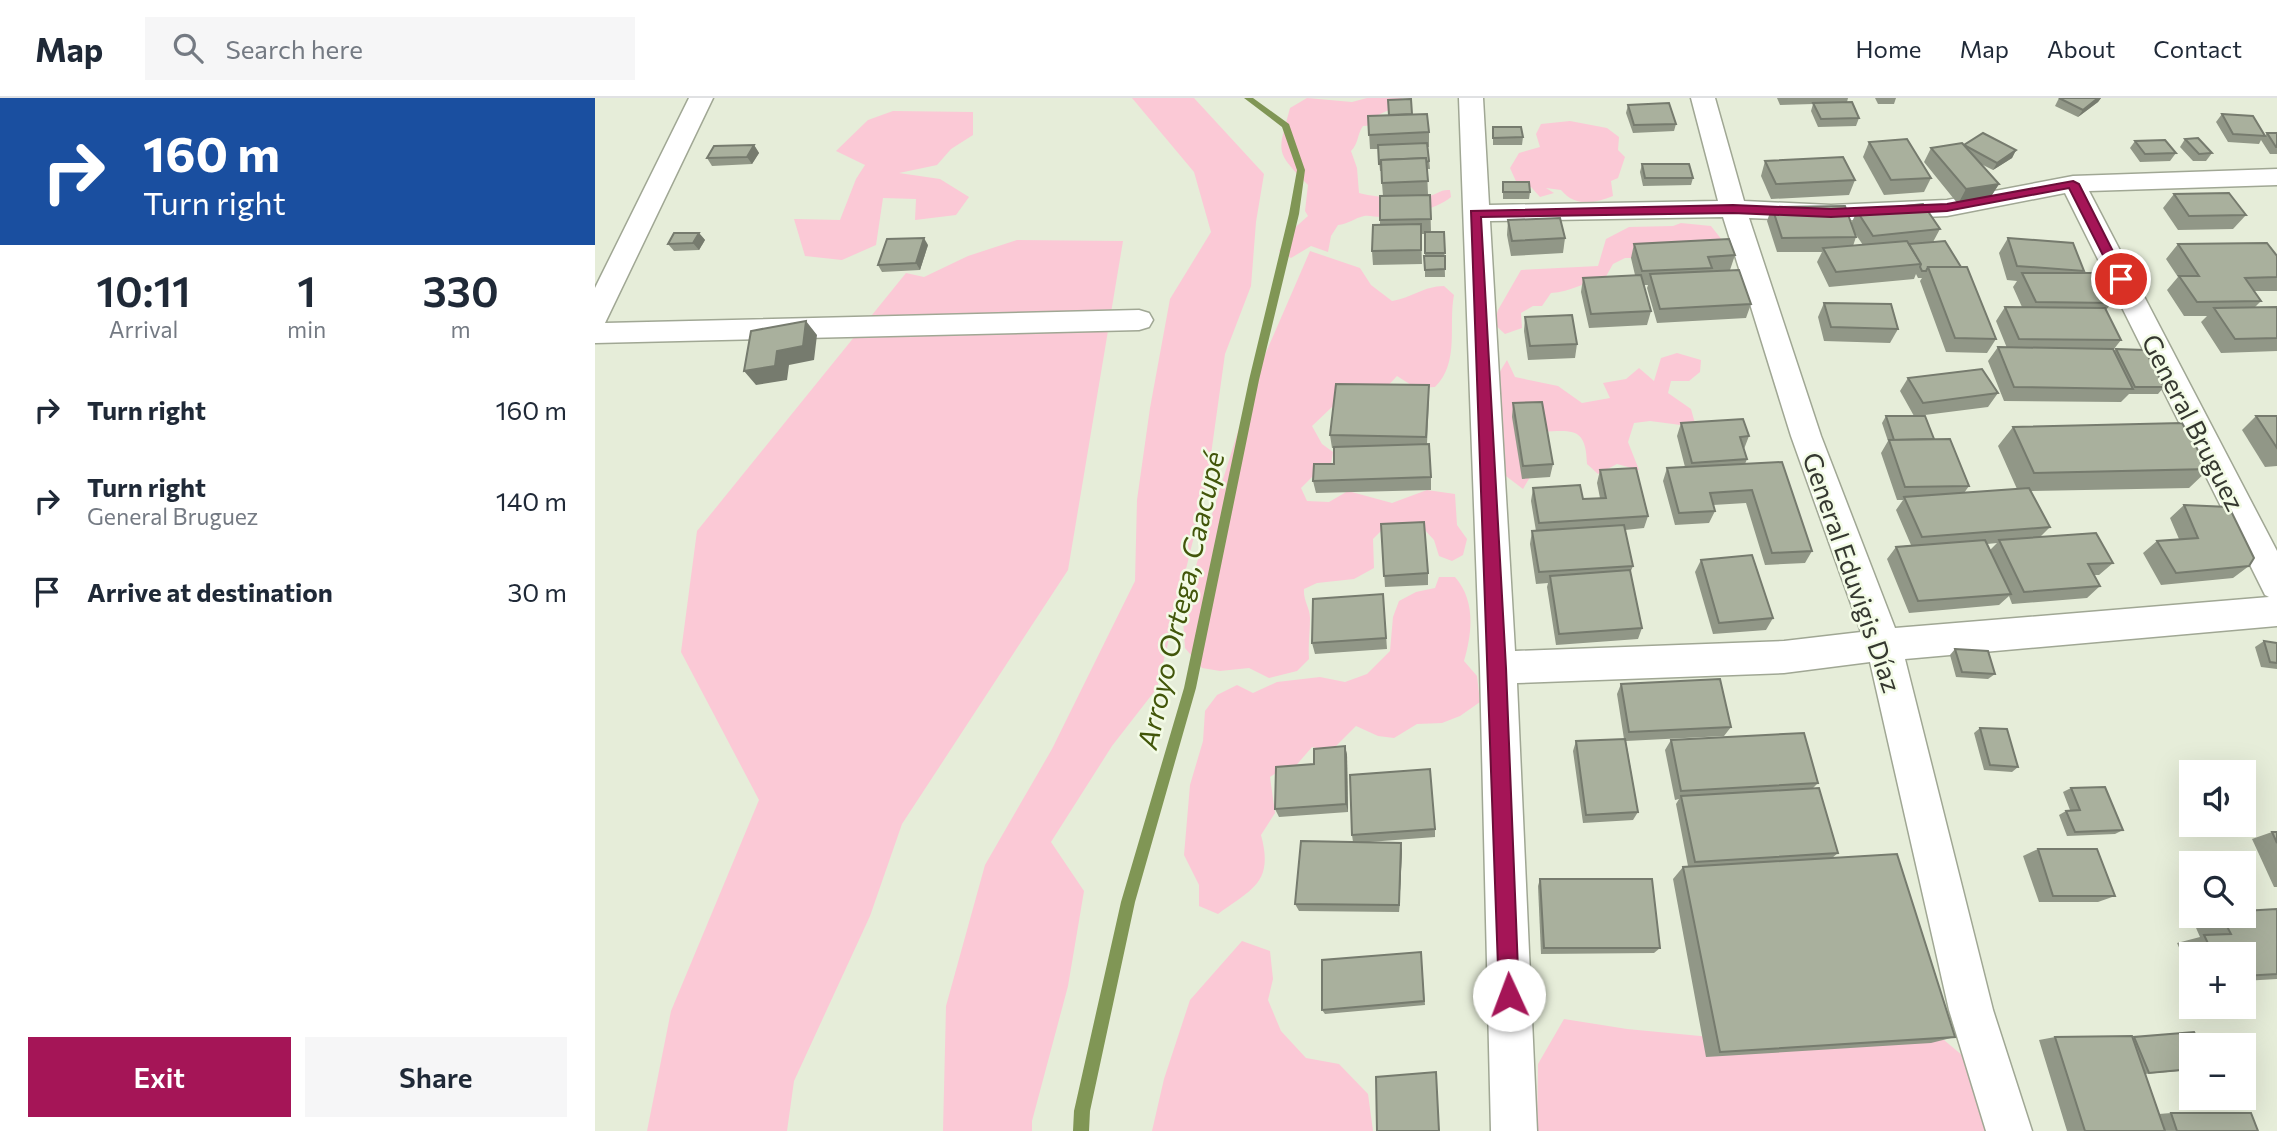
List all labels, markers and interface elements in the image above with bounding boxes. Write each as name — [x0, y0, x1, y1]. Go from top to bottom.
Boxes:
search box — [145, 17, 635, 80]
text: Map — [35, 28, 103, 69]
icon: search — [169, 29, 207, 67]
text: Search here — [225, 33, 363, 64]
text: Home — [1856, 34, 1922, 63]
text: Map — [1960, 34, 2009, 63]
text: About — [2047, 34, 2115, 63]
text: Contact — [2153, 34, 2242, 63]
text: 160 m — [143, 122, 280, 182]
icon: right — [28, 126, 119, 217]
text: Turn right — [143, 182, 286, 222]
pin — [2091, 249, 2151, 309]
icon: arrive — [2102, 260, 2140, 298]
text: 10:11 — [96, 264, 191, 316]
text: 1 — [297, 264, 316, 316]
text: 330 — [423, 264, 499, 316]
text: Arrival — [109, 315, 178, 343]
text: min — [287, 315, 326, 343]
text: m — [451, 315, 471, 343]
street label: General Bruguez — [2136, 329, 2252, 515]
icon: right — [28, 391, 66, 429]
text: Turn right — [87, 394, 206, 425]
text: 160 m — [495, 394, 567, 425]
water label: Arroyo Ortega, Caacupé — [1129, 447, 1231, 753]
street label: General Eduvigis Díaz — [1797, 448, 1909, 696]
text: Turn right — [87, 471, 206, 502]
icon: right — [28, 482, 66, 520]
text: 140 m — [496, 485, 567, 516]
text: General Bruguez — [87, 502, 258, 530]
icon: arrive — [28, 573, 66, 611]
text: Arrive at destination — [87, 576, 333, 607]
text: 30 m — [508, 576, 567, 607]
map controls — [2179, 760, 2256, 1110]
button: sound — [2179, 760, 2256, 837]
button: search — [2179, 851, 2256, 928]
button: + — [2179, 942, 2256, 1019]
position arrow — [1472, 958, 1546, 1032]
button: − — [2179, 1033, 2256, 1110]
button: Exit — [28, 1037, 291, 1117]
button: Share — [305, 1037, 567, 1117]

